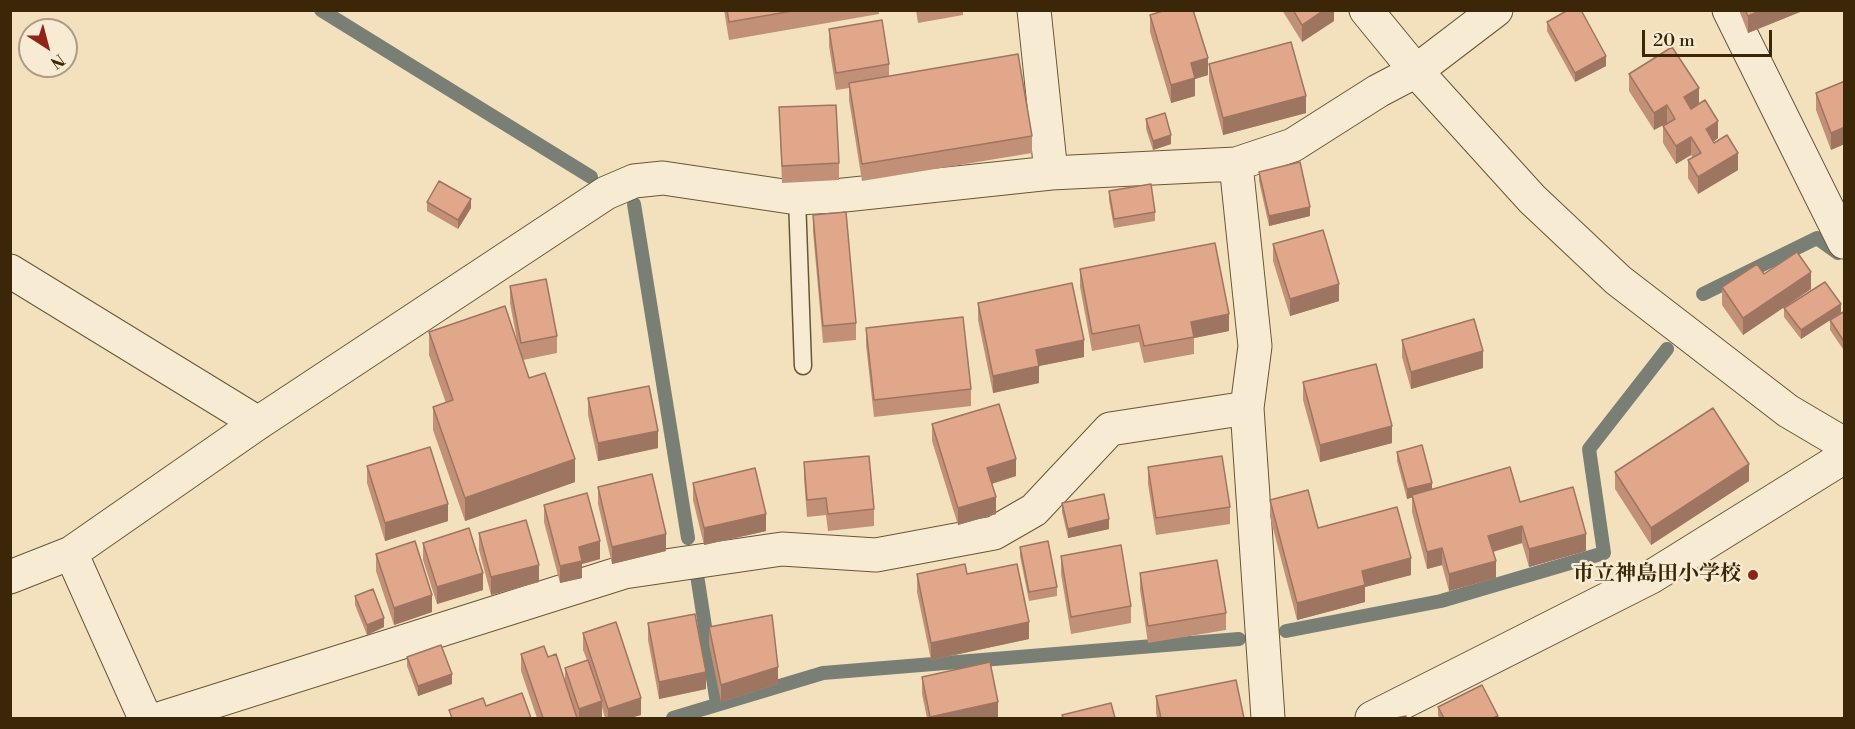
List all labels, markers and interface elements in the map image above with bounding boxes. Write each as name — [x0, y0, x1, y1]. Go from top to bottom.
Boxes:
north arrow — [18, 18, 78, 78]
scale bar — [1645, 18, 1776, 56]
text: 20 m — [1653, 29, 1695, 52]
text: N — [46, 49, 68, 73]
place label: 市立神島田小学校 — [1573, 562, 1741, 588]
marker: 市立神島田小学校 — [1746, 568, 1760, 582]

